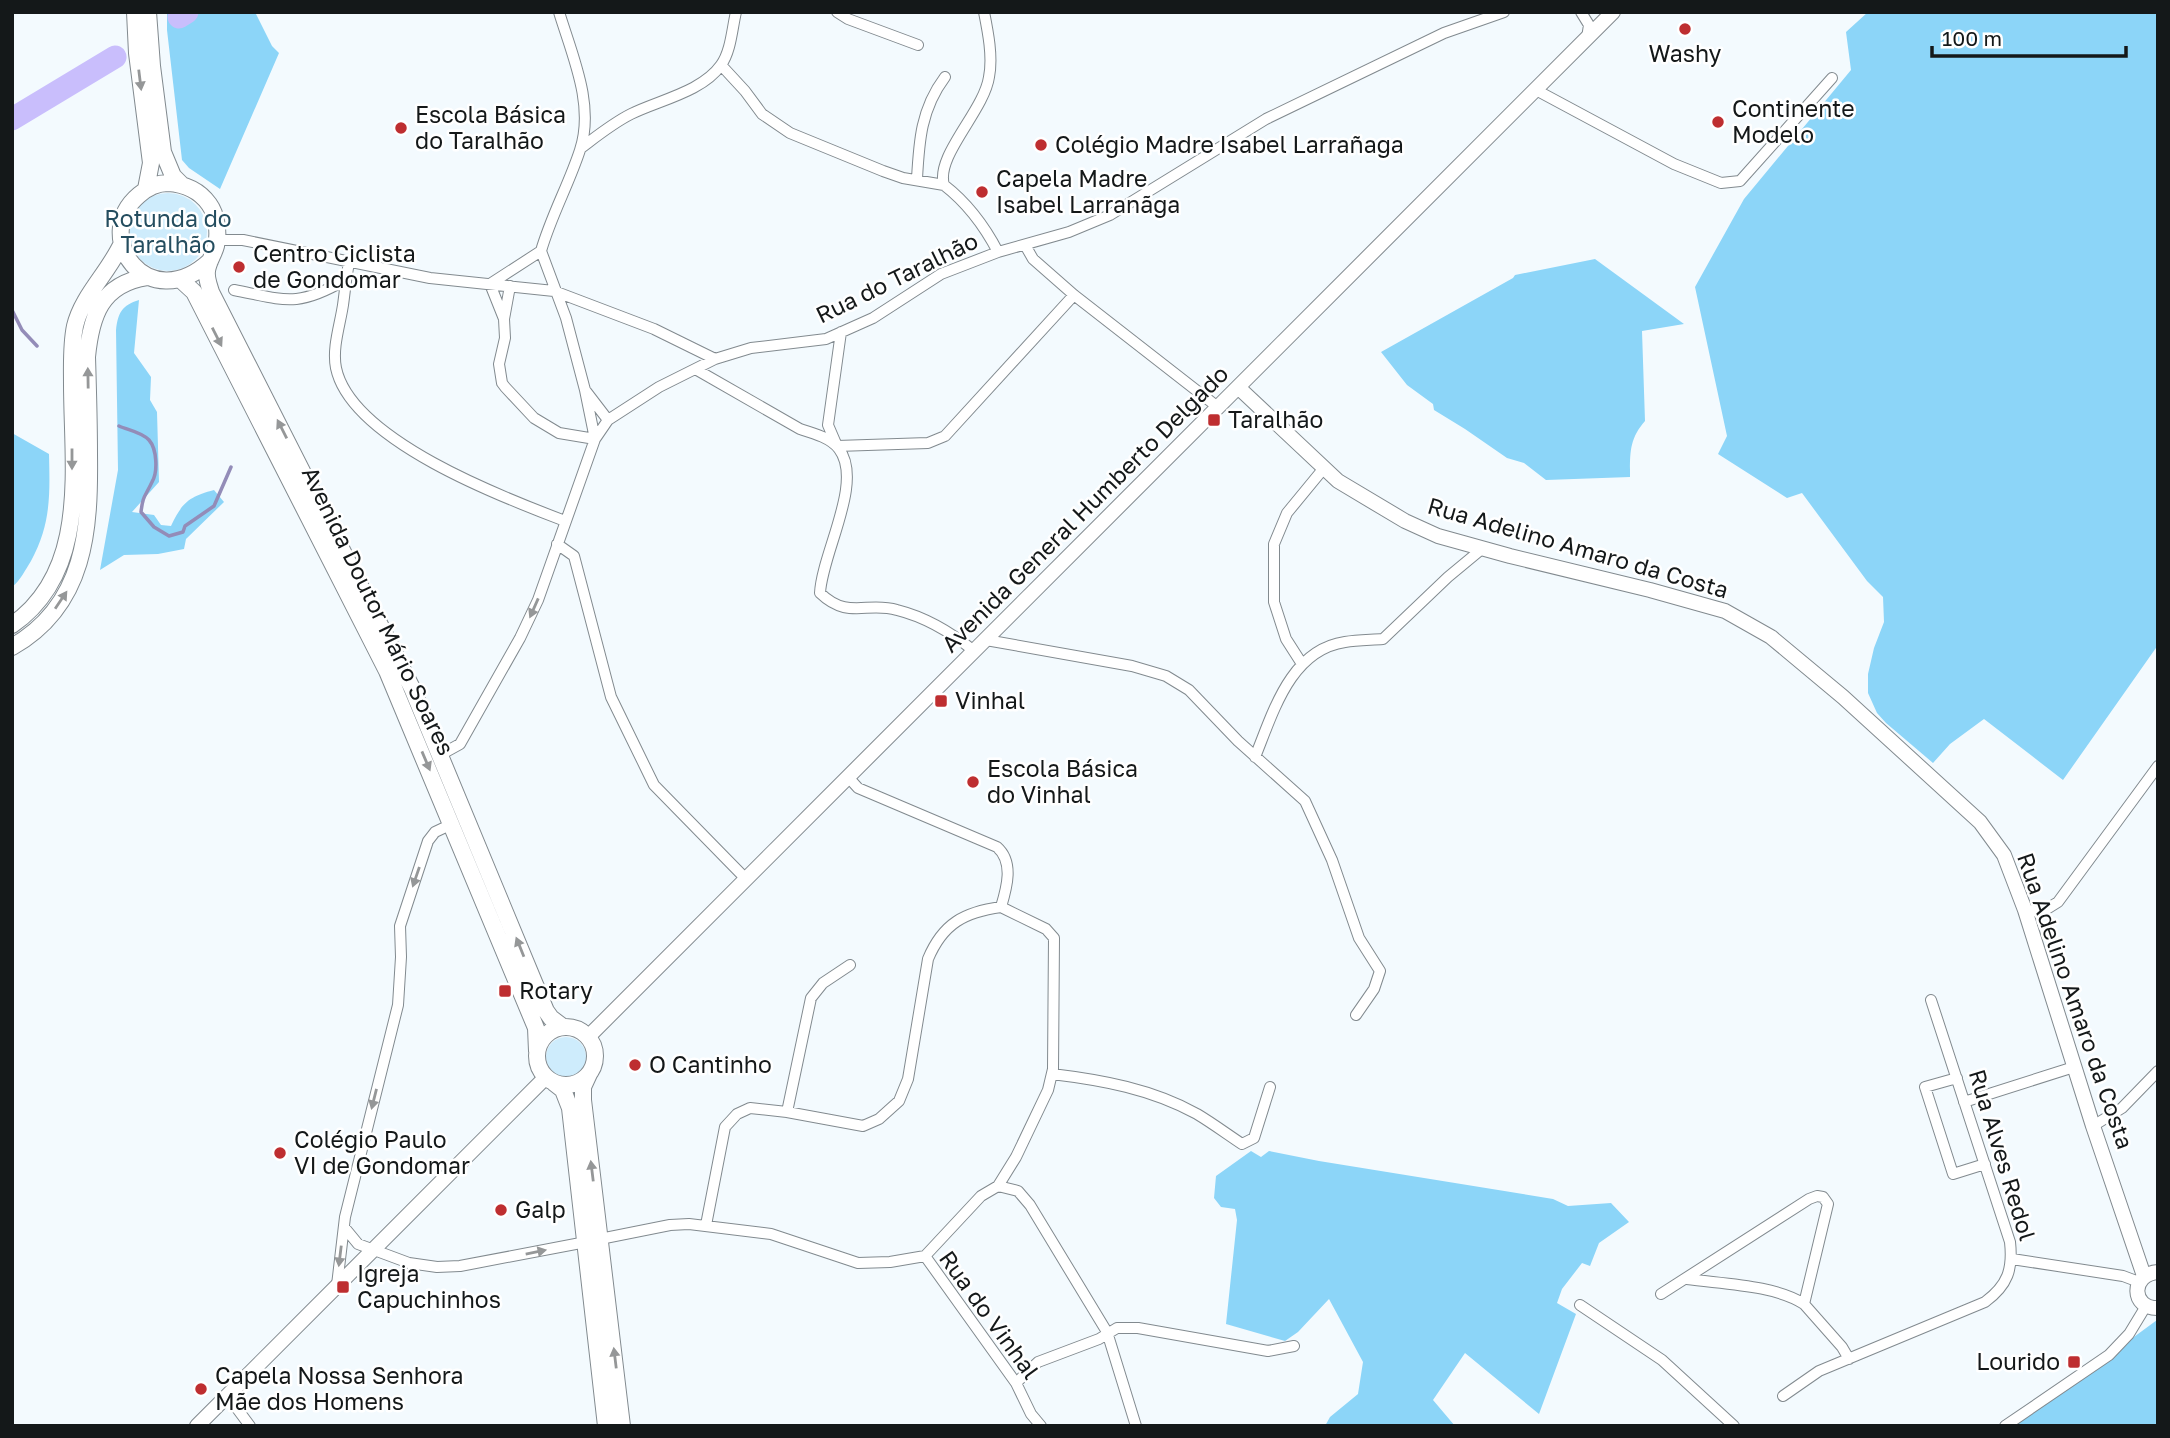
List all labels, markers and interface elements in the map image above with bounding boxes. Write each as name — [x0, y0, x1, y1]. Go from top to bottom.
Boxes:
scale bar — [1932, 14, 2126, 58]
marker: Washy — [1677, 21, 1693, 37]
text: 100 m — [1942, 25, 2002, 51]
place label: Washy — [1649, 39, 1722, 67]
one-way arrow — [135, 69, 146, 91]
place label: Continente Modelo — [1732, 94, 1855, 148]
place label: Escola Básica do Taralhão — [415, 100, 566, 154]
marker: Continente Modelo — [1710, 114, 1726, 130]
marker: Escola Básica do Taralhão — [393, 120, 409, 136]
place label: Colégio Madre Isabel Larrañaga — [1055, 130, 1404, 158]
marker: Colégio Madre Isabel Larrañaga — [1033, 137, 1049, 153]
place label: Capela Madre Isabel Larranãga — [996, 164, 1180, 218]
marker: Capela Madre Isabel Larranãga — [974, 184, 990, 200]
park label: Rotunda do Taralhão — [104, 204, 232, 258]
street label: Rua do Taralhão — [811, 226, 982, 328]
place label: Centro Ciclista de Gondomar — [253, 239, 416, 293]
marker: Centro Ciclista de Gondomar — [231, 259, 247, 275]
one-way arrow — [211, 327, 222, 347]
street label: Avenida General Humberto Delgado — [935, 359, 1233, 657]
one-way arrow — [82, 367, 94, 389]
place label: Taralhão — [1228, 405, 1323, 433]
marker: Taralhão — [1206, 412, 1222, 428]
one-way arrow — [276, 419, 287, 439]
one-way arrow — [66, 449, 78, 471]
street label: Avenida Doutor Mário Soares — [297, 462, 461, 760]
street label: Rua Adelino Amaro da Costa — [1425, 491, 1732, 603]
one-way arrow — [54, 591, 68, 609]
one-way arrow — [528, 598, 540, 618]
place label: Vinhal — [955, 686, 1025, 714]
marker: Vinhal — [933, 693, 949, 709]
one-way arrow — [421, 750, 432, 771]
place label: Escola Básica do Vinhal — [987, 754, 1138, 808]
marker: Escola Básica do Vinhal — [965, 774, 981, 790]
street label: Rua Adelino Amaro da Costa — [2012, 849, 2140, 1152]
one-way arrow — [410, 866, 421, 887]
one-way arrow — [514, 937, 526, 957]
place label: Rotary — [519, 976, 593, 1004]
marker: Rotary — [497, 983, 513, 999]
place label: O Cantinho — [649, 1050, 772, 1078]
marker: O Cantinho — [627, 1057, 643, 1073]
street label: Rua Alves Redol — [1964, 1066, 2042, 1244]
one-way arrow — [368, 1088, 379, 1110]
place label: Colégio Paulo VI de Gondomar — [294, 1125, 470, 1179]
marker: Colégio Paulo VI de Gondomar — [272, 1145, 288, 1161]
one-way arrow — [587, 1160, 598, 1182]
place label: Galp — [515, 1195, 566, 1223]
marker: Galp — [493, 1202, 509, 1218]
one-way arrow — [334, 1245, 345, 1267]
street label: Rua do Vinhal — [934, 1245, 1046, 1384]
one-way arrow — [525, 1246, 547, 1257]
place label: Igreja Capuchinhos — [357, 1259, 501, 1313]
marker: Igreja Capuchinhos — [335, 1279, 351, 1295]
one-way arrow — [610, 1347, 621, 1369]
place label: Lourido — [1976, 1347, 2060, 1375]
marker: Lourido — [2066, 1354, 2082, 1370]
place label: Capela Nossa Senhora Mãe dos Homens — [215, 1361, 464, 1415]
marker: Capela Nossa Senhora Mãe dos Homens — [193, 1381, 209, 1397]

